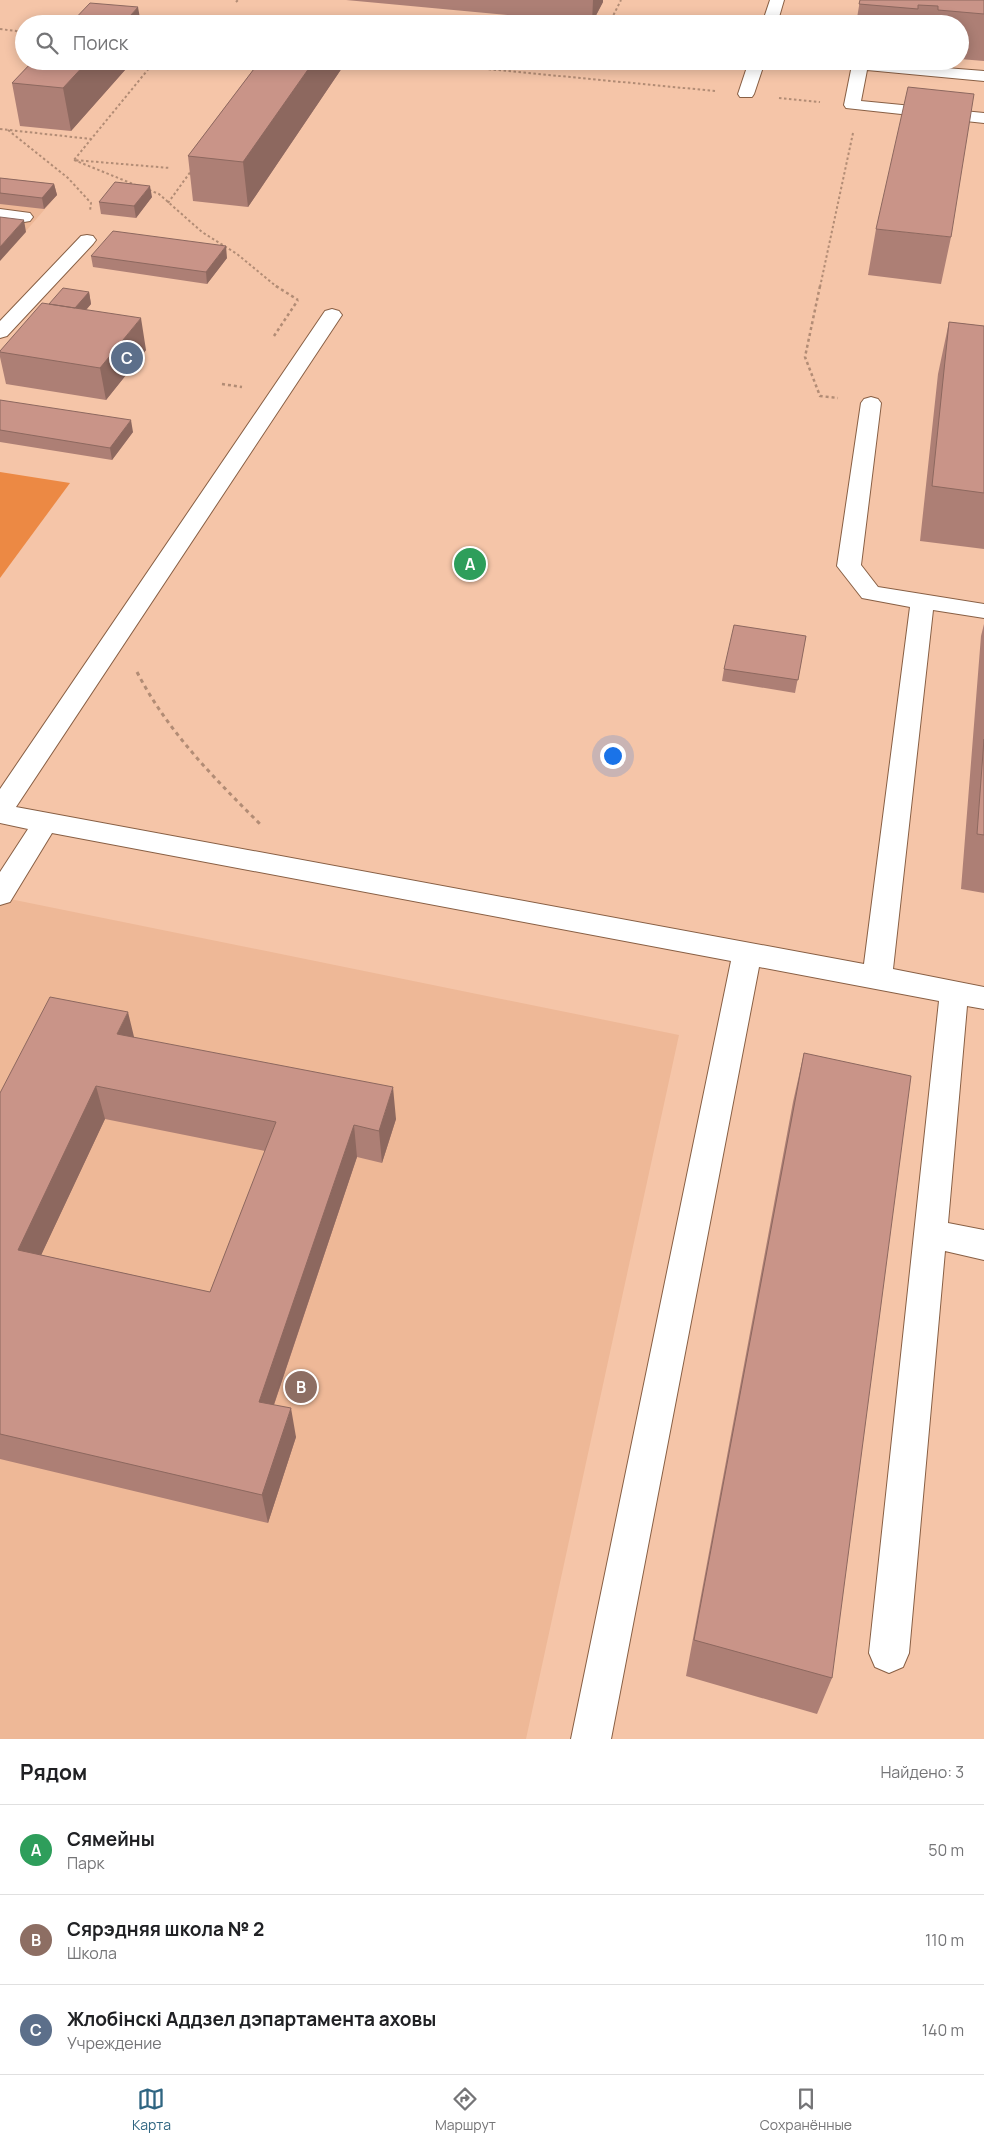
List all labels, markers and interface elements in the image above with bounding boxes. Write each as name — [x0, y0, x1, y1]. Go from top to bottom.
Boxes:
search box — [15, 15, 969, 70]
icon: search — [33, 29, 61, 57]
text: Поиск — [73, 30, 128, 56]
pin: C — [111, 339, 143, 377]
pin: A — [454, 545, 486, 583]
your location — [600, 743, 626, 769]
pin: B — [285, 1368, 317, 1406]
text: Рядом — [20, 1758, 87, 1786]
text: Найдено: 3 — [880, 1761, 964, 1783]
text: Сямейны — [67, 1826, 155, 1852]
text: A — [31, 1839, 41, 1861]
text: 50 m — [928, 1839, 964, 1861]
text: Парк — [67, 1852, 104, 1874]
text: Сярэдняя школа № 2 — [67, 1916, 264, 1942]
text: B — [31, 1929, 41, 1951]
text: 110 m — [925, 1929, 964, 1951]
text: Школа — [67, 1942, 117, 1964]
text: Жлобінскі Аддзел дэпартамента аховы — [67, 2006, 436, 2032]
text: C — [30, 2019, 42, 2041]
text: 140 m — [922, 2019, 964, 2041]
text: Учреждение — [67, 2032, 162, 2054]
tab: Карта — [132, 2085, 171, 2134]
tab: Маршрут — [435, 2085, 496, 2134]
tab: Сохранённые — [760, 2085, 852, 2134]

